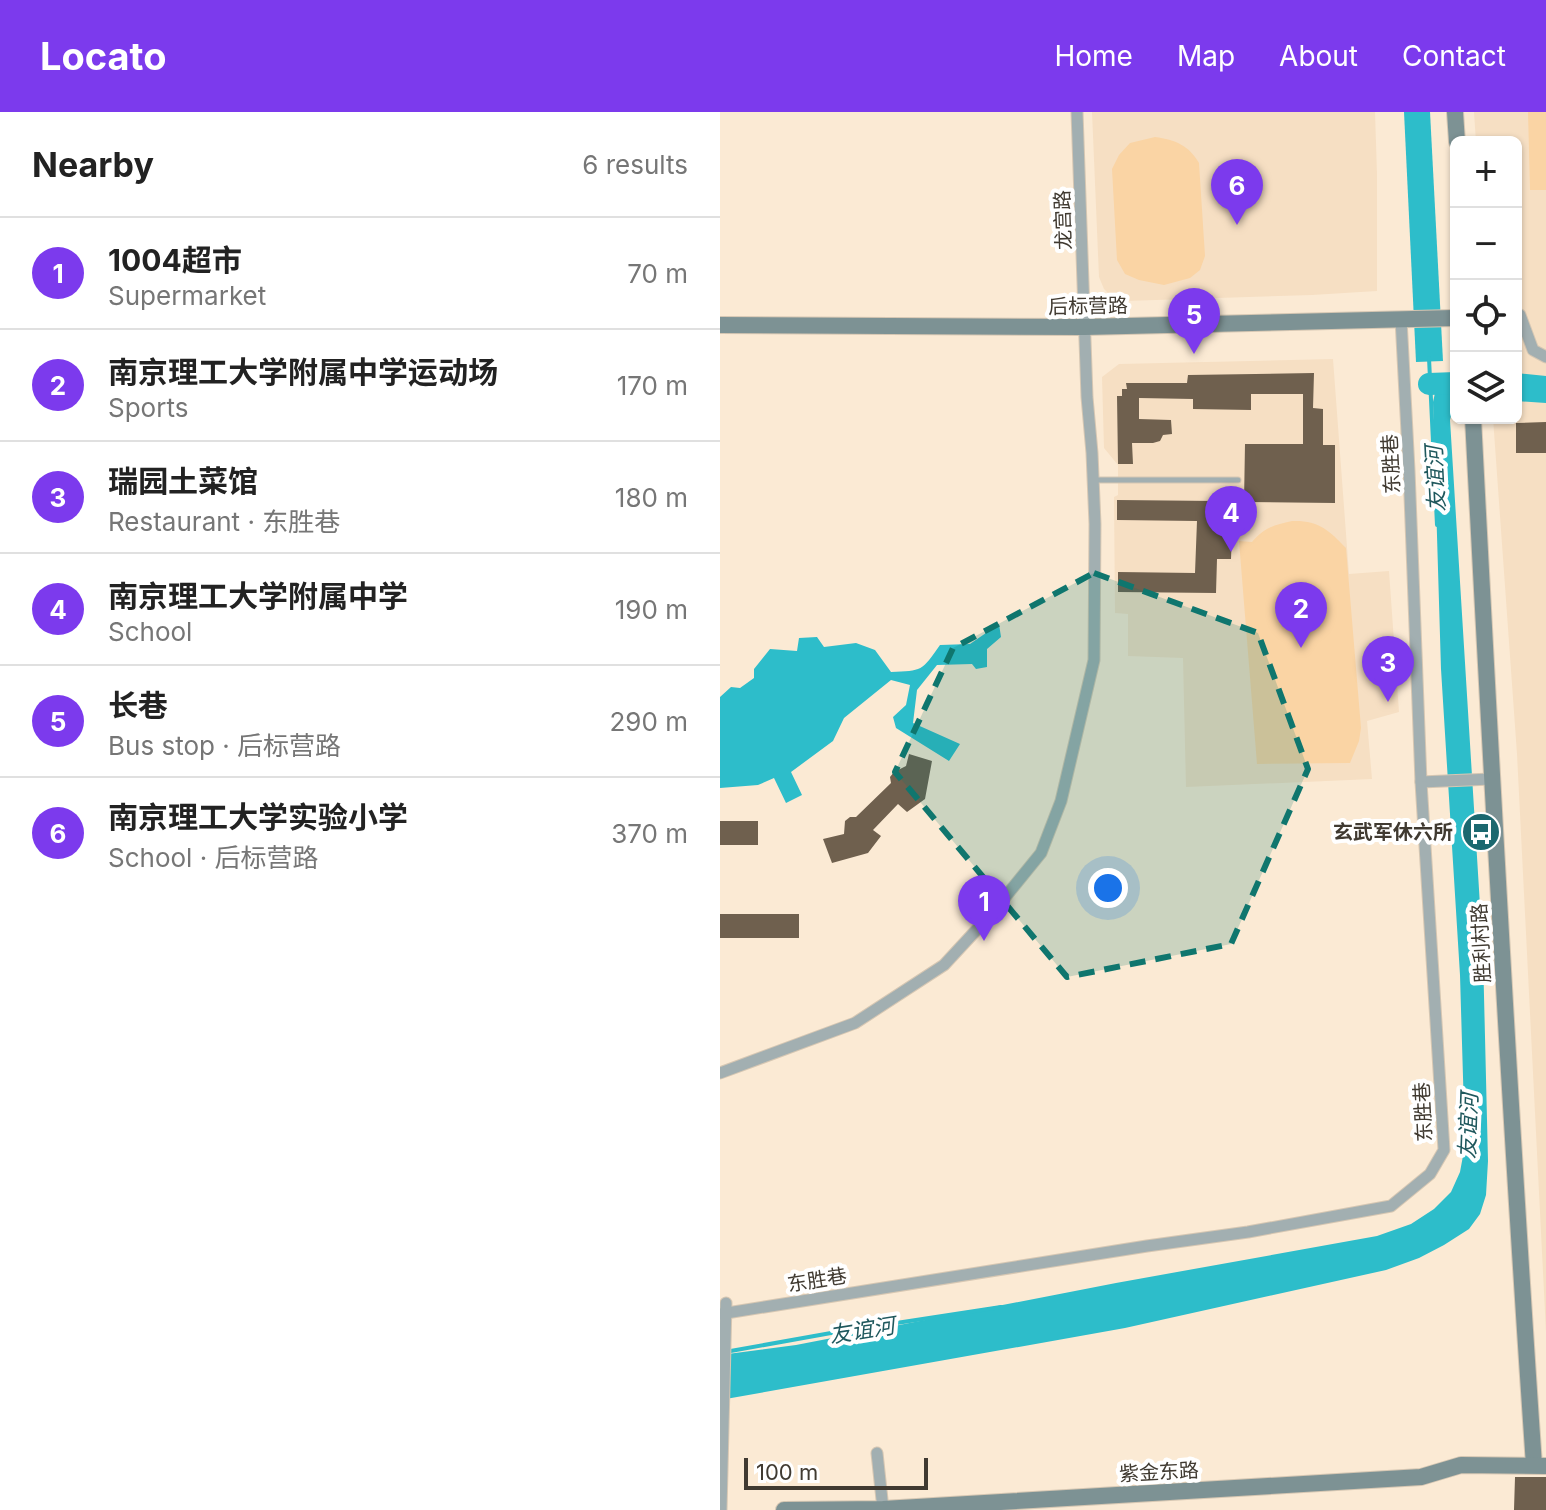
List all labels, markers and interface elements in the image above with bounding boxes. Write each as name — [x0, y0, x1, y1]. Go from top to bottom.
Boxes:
text: Locato — [40, 33, 166, 79]
text: Home — [1054, 39, 1133, 73]
text: Map — [1177, 39, 1235, 73]
text: About — [1279, 39, 1358, 73]
text: Contact — [1402, 39, 1506, 73]
map controls — [1450, 136, 1522, 424]
button: + — [1450, 136, 1522, 208]
text: Nearby — [32, 144, 154, 185]
text: 6 results — [582, 149, 688, 180]
pin: 6 — [1211, 159, 1263, 225]
street label: 龙宫路 — [1050, 190, 1076, 250]
button: − — [1450, 208, 1522, 280]
text: 1004超市 — [108, 242, 242, 278]
text: 1 — [52, 258, 64, 289]
text: 70 m — [627, 258, 688, 289]
text: Supermarket — [108, 280, 266, 311]
button: locate — [1450, 280, 1522, 352]
pin: 5 — [1168, 288, 1220, 354]
street label: 后标营路 — [1048, 293, 1128, 319]
button: layers — [1450, 352, 1522, 424]
text: 南京理工大学附属中学运动场 — [108, 354, 498, 390]
text: 2 — [50, 370, 66, 401]
text: 170 m — [617, 370, 688, 401]
text: Sports — [108, 392, 188, 423]
street label: 东胜巷 — [1377, 433, 1405, 495]
water label: 友谊河 — [1420, 441, 1450, 513]
text: 瑞园土菜馆 — [108, 463, 258, 499]
text: 3 — [50, 482, 66, 513]
text: 180 m — [615, 482, 688, 513]
pin: 4 — [1205, 486, 1257, 552]
text: Restaurant · 东胜巷 — [108, 506, 340, 537]
text: 南京理工大学附属中学 — [108, 578, 408, 614]
pin: 2 — [1275, 582, 1327, 648]
text: 4 — [49, 594, 67, 625]
text: 190 m — [615, 594, 688, 625]
text: School — [108, 616, 192, 647]
pin: 3 — [1362, 636, 1414, 702]
text: 长巷 — [108, 687, 168, 723]
text: 5 — [50, 706, 66, 737]
text: 290 m — [610, 706, 688, 737]
text: Bus stop · 后标营路 — [108, 730, 341, 761]
text: 南京理工大学实验小学 — [108, 799, 408, 835]
bus stop icon: 玄武军休六所 — [1460, 811, 1502, 853]
text: 6 — [50, 818, 66, 849]
text: 370 m — [611, 818, 688, 849]
place label: 玄武军休六所 — [1333, 820, 1453, 844]
text: School · 后标营路 — [108, 842, 319, 873]
your location — [1088, 868, 1128, 908]
pin: 1 — [958, 875, 1010, 941]
street label: 胜利村路 — [1467, 902, 1495, 984]
street label: 东胜巷 — [1409, 1081, 1437, 1143]
water label: 友谊河 — [1454, 1089, 1482, 1159]
street label: 东胜巷 — [785, 1263, 849, 1297]
water label: 友谊河 — [827, 1311, 901, 1348]
scale bar — [744, 1454, 928, 1490]
street label: 紫金东路 — [1118, 1458, 1200, 1486]
text: 100 m — [756, 1459, 818, 1485]

